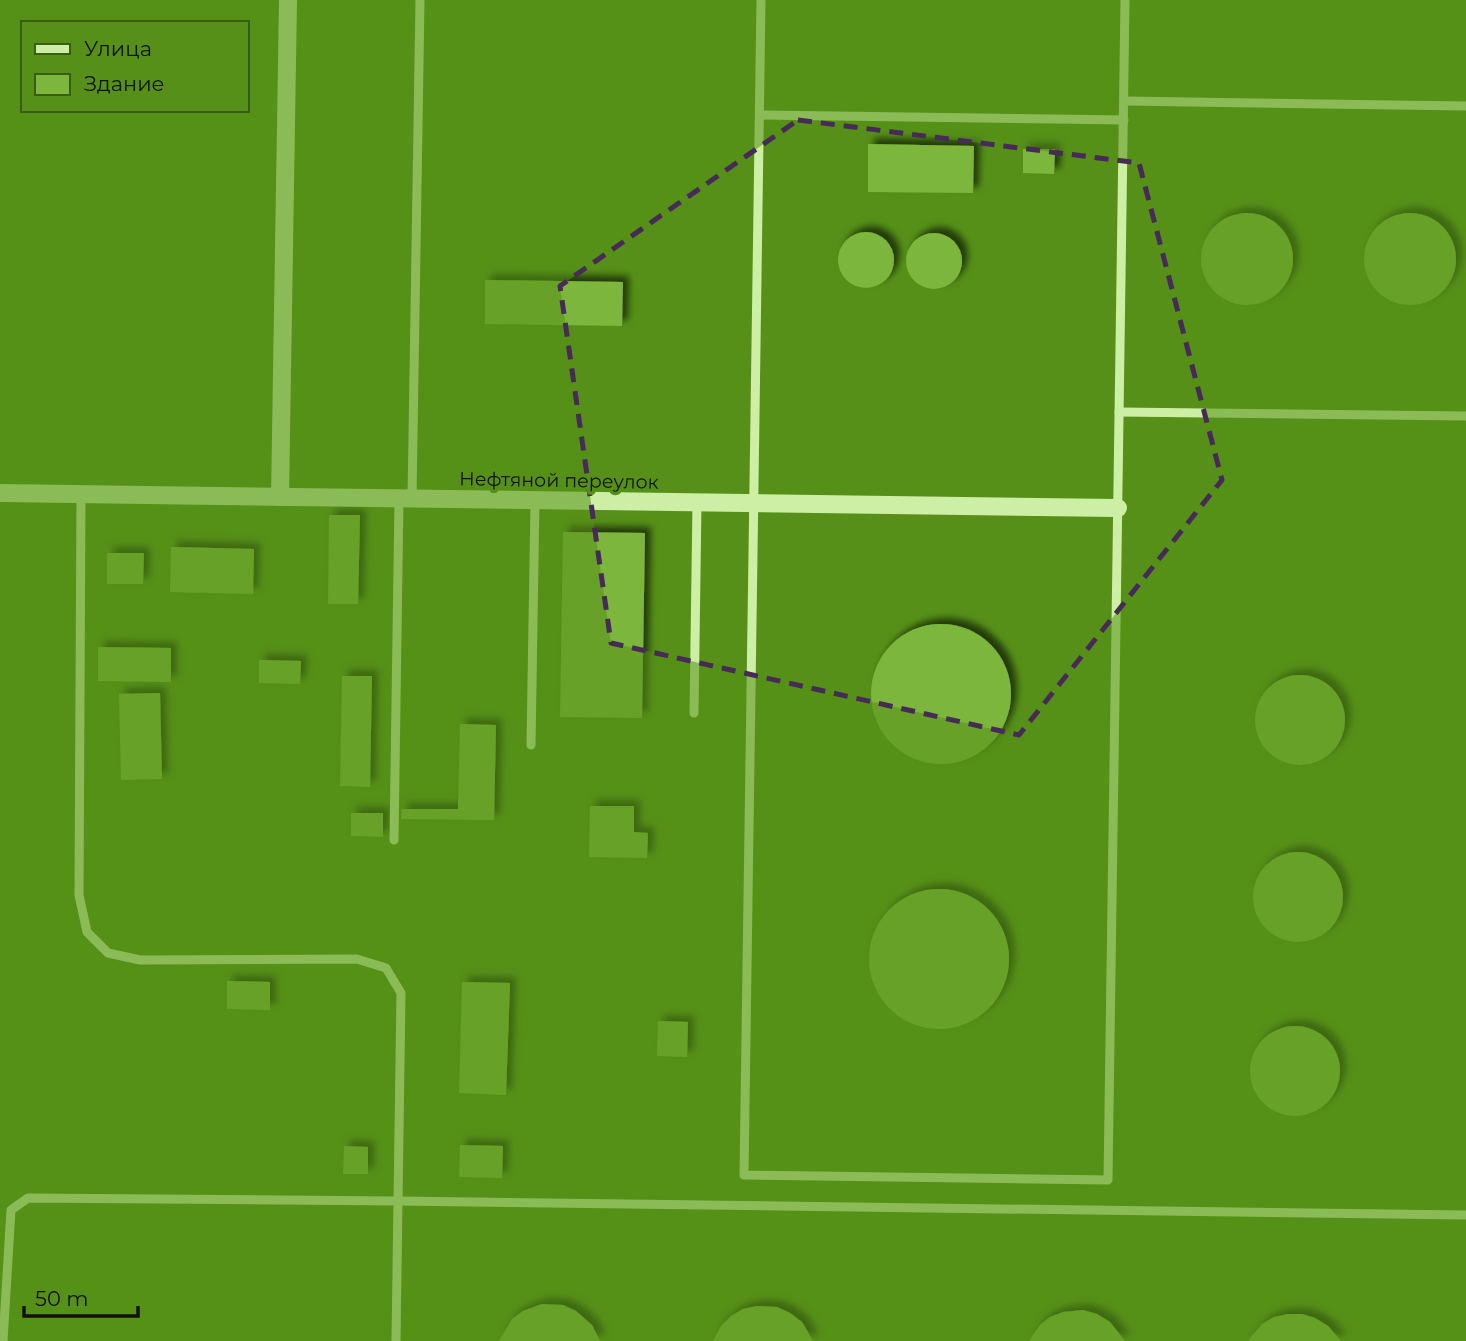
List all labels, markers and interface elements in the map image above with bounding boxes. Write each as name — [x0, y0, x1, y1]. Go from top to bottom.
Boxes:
legend — [21, 21, 248, 112]
text: Улица — [84, 36, 152, 61]
text: Здание — [84, 71, 165, 96]
street label: Нефтяной переулок — [459, 467, 659, 494]
scale bar — [24, 1274, 138, 1318]
text: 50 m — [35, 1286, 89, 1311]

